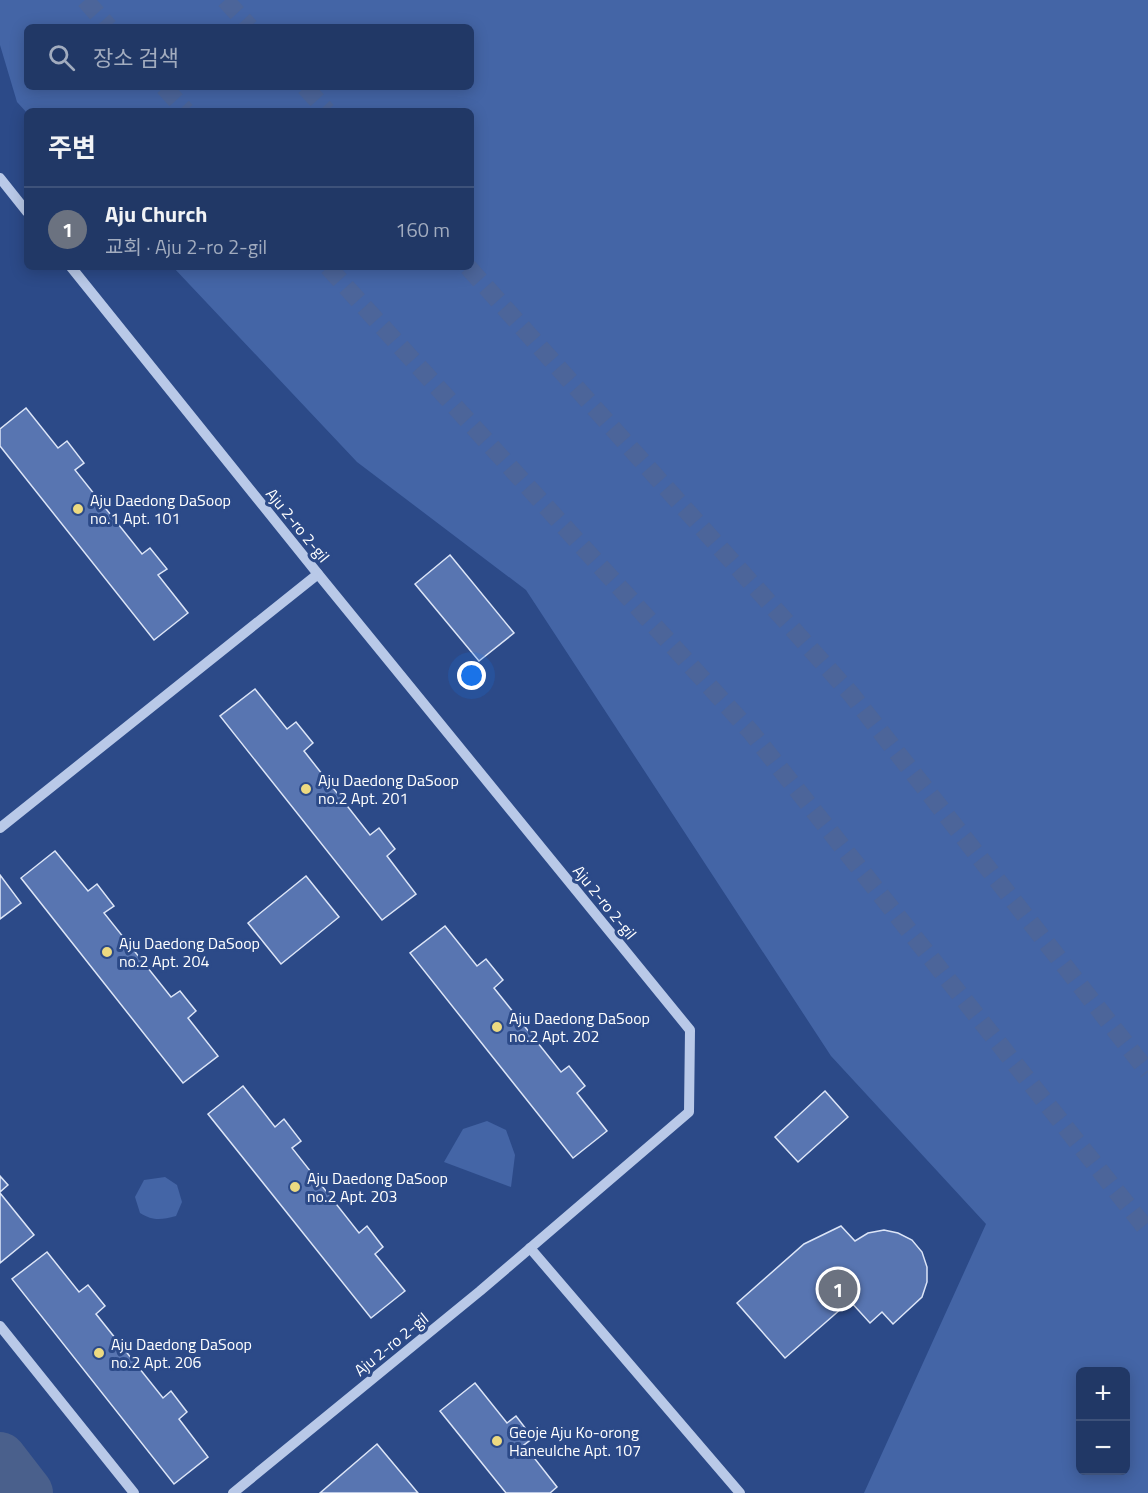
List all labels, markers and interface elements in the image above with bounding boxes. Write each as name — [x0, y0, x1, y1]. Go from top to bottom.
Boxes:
search box — [24, 24, 474, 90]
icon: search — [45, 41, 78, 74]
text: 장소 검색 — [93, 41, 179, 75]
text: 주변 — [48, 128, 96, 167]
text: Aju Church — [105, 197, 207, 231]
text: 1 — [62, 214, 73, 245]
text: 160 m — [395, 214, 450, 245]
text: 교회 · Aju 2-ro 2-gil — [105, 231, 267, 262]
street label: Aju 2-ro 2-gil — [260, 483, 336, 567]
place label: Aju Daedong DaSoop no.1 Apt. 101 — [90, 488, 231, 530]
marker: Aju Daedong DaSoop no.1 Apt. 101 — [71, 502, 85, 516]
your location — [457, 661, 486, 690]
place label: Aju Daedong DaSoop no.2 Apt. 201 — [318, 768, 459, 810]
marker: Aju Daedong DaSoop no.2 Apt. 201 — [299, 782, 313, 796]
street label: Aju 2-ro 2-gil — [567, 860, 643, 944]
place label: Aju Daedong DaSoop no.2 Apt. 204 — [119, 931, 260, 973]
marker: Aju Daedong DaSoop no.2 Apt. 204 — [100, 945, 114, 959]
place label: Aju Daedong DaSoop no.2 Apt. 202 — [509, 1006, 650, 1048]
marker: Aju Daedong DaSoop no.2 Apt. 202 — [490, 1020, 504, 1034]
place label: Aju Daedong DaSoop no.2 Apt. 203 — [307, 1166, 448, 1208]
marker: Aju Daedong DaSoop no.2 Apt. 203 — [288, 1180, 302, 1194]
pin: 1 — [818, 1266, 858, 1312]
street label: Aju 2-ro 2-gil — [349, 1306, 433, 1382]
place label: Aju Daedong DaSoop no.2 Apt. 206 — [111, 1332, 252, 1374]
marker: Aju Daedong DaSoop no.2 Apt. 206 — [92, 1346, 106, 1360]
map controls — [1076, 1367, 1130, 1475]
button: + — [1076, 1367, 1130, 1421]
place label: Geoje Aju Ko-orong Haneulche Apt. 107 — [509, 1420, 641, 1462]
button: − — [1076, 1421, 1130, 1475]
marker: Geoje Aju Ko-orong Haneulche Apt. 107 — [490, 1434, 504, 1448]

